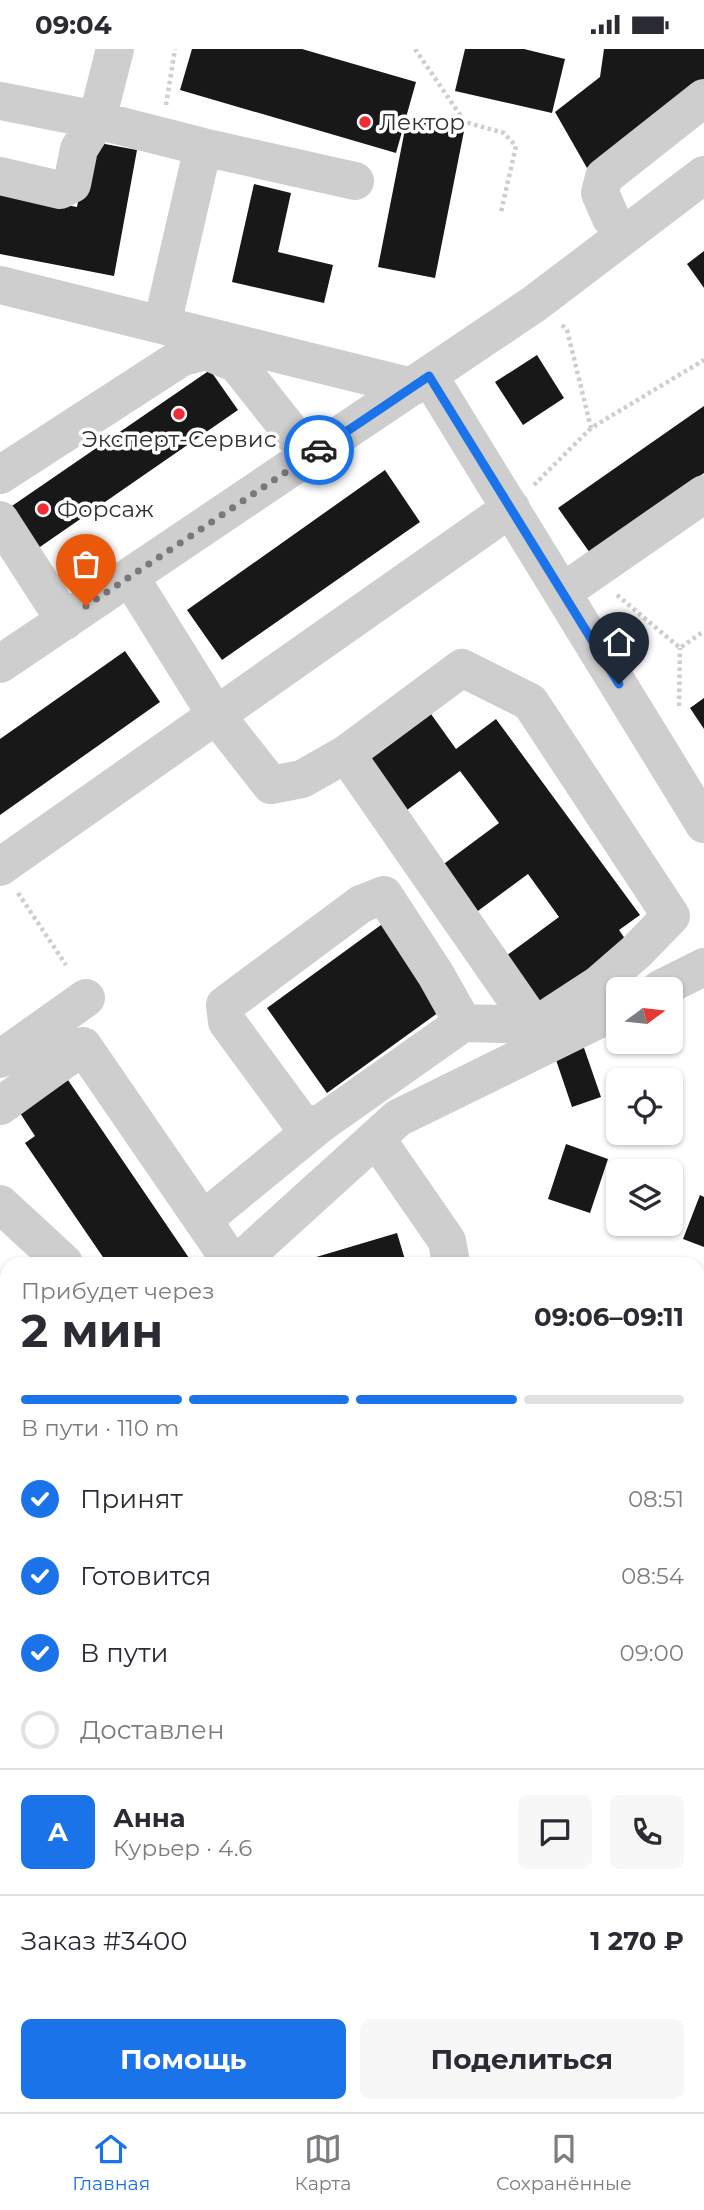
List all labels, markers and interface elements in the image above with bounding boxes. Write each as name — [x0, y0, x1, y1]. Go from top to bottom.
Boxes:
text: 09:04 — [35, 9, 112, 41]
place label: Лектор — [379, 108, 465, 136]
marker: Лектор — [357, 114, 373, 130]
marker: Эксперт-Сервис — [171, 406, 187, 422]
courier — [284, 415, 354, 485]
place label: Эксперт-Сервис — [81, 425, 277, 453]
icon: car — [300, 431, 338, 469]
place label: Форсаж — [57, 495, 154, 523]
marker: Форсаж — [35, 501, 51, 517]
pin — [56, 534, 116, 606]
icon: bag — [67, 545, 105, 583]
pin — [589, 612, 649, 684]
icon: home — [600, 623, 638, 661]
north arrow — [606, 977, 682, 1053]
map controls — [606, 977, 683, 1236]
button: locate — [606, 1068, 683, 1145]
button: layers — [606, 1159, 683, 1236]
text: Прибудет через — [21, 1277, 215, 1305]
text: 09:06–09:11 — [534, 1301, 684, 1333]
text: 2 мин — [21, 1302, 163, 1359]
text: В пути · 110 m — [21, 1414, 179, 1442]
icon: check — [21, 1480, 59, 1518]
text: Принят — [80, 1483, 183, 1515]
text: 08:51 — [628, 1485, 684, 1513]
icon: check — [21, 1557, 59, 1595]
text: Готовится — [80, 1560, 211, 1592]
text: 08:54 — [621, 1562, 684, 1590]
icon: check — [21, 1634, 59, 1672]
text: В пути — [80, 1637, 169, 1669]
text: 09:00 — [619, 1639, 684, 1667]
text: Доставлен — [80, 1714, 225, 1746]
button: chat — [518, 1795, 592, 1869]
button: phone — [610, 1795, 684, 1869]
text: Анна — [113, 1802, 186, 1834]
text: А — [48, 1816, 68, 1848]
text: Курьер · 4.6 — [113, 1834, 252, 1862]
text: Заказ #3400 — [21, 1925, 187, 1957]
text: 1 270 ₽ — [590, 1925, 684, 1957]
button: Помощь — [21, 2019, 346, 2099]
button: Поделиться — [360, 2019, 684, 2099]
tab: Главная — [72, 2130, 150, 2195]
tab: Карта — [295, 2130, 351, 2195]
tab: Сохранённые — [496, 2130, 632, 2195]

